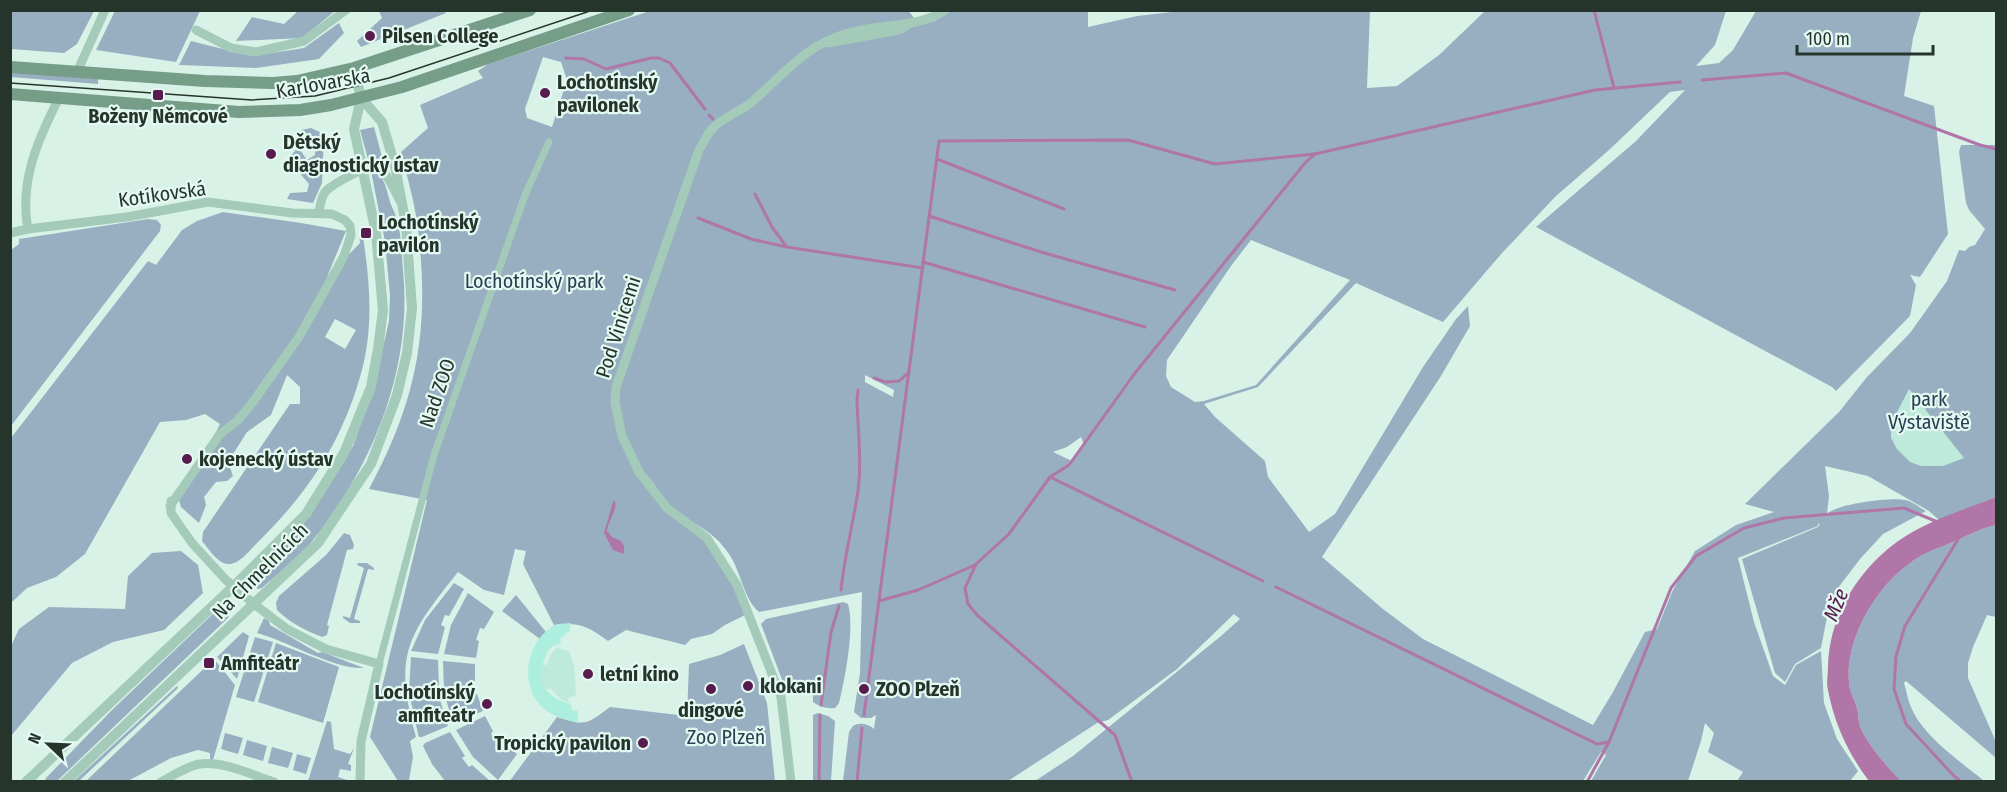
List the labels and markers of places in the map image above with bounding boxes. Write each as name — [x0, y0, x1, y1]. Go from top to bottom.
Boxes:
place label: Pilsen College — [382, 24, 498, 48]
marker: Pilsen College — [363, 29, 377, 43]
place label: Lochotínský pavilonek — [557, 70, 658, 117]
marker: Lochotínský pavilonek — [538, 86, 552, 100]
marker: Boženy Němcové — [151, 88, 165, 102]
place label: Boženy Němcové — [88, 104, 228, 128]
place label: Dětský diagnostický ústav — [283, 130, 439, 177]
marker: Dětský diagnostický ústav — [264, 147, 278, 161]
place label: Lochotínský pavilón — [378, 210, 479, 257]
marker: Lochotínský pavilón — [359, 226, 373, 240]
place label: kojenecký ústav — [199, 447, 334, 471]
marker: kojenecký ústav — [180, 452, 194, 466]
place label: Amfiteátr — [220, 651, 300, 675]
marker: Amfiteátr — [202, 656, 216, 670]
place label: letní kino — [600, 662, 679, 686]
marker: letní kino — [581, 667, 595, 681]
place label: klokani — [760, 674, 822, 698]
place label: ZOO Plzeň — [876, 677, 960, 701]
marker: klokani — [741, 679, 755, 693]
place label: Lochotínský amfiteátr — [374, 680, 476, 727]
marker: dingové — [704, 682, 718, 696]
marker: ZOO Plzeň — [857, 682, 871, 696]
marker: Lochotínský amfiteátr — [480, 697, 494, 711]
place label: dingové — [678, 698, 744, 722]
place label: Tropický pavilon — [494, 731, 631, 755]
marker: Tropický pavilon — [636, 736, 650, 750]

